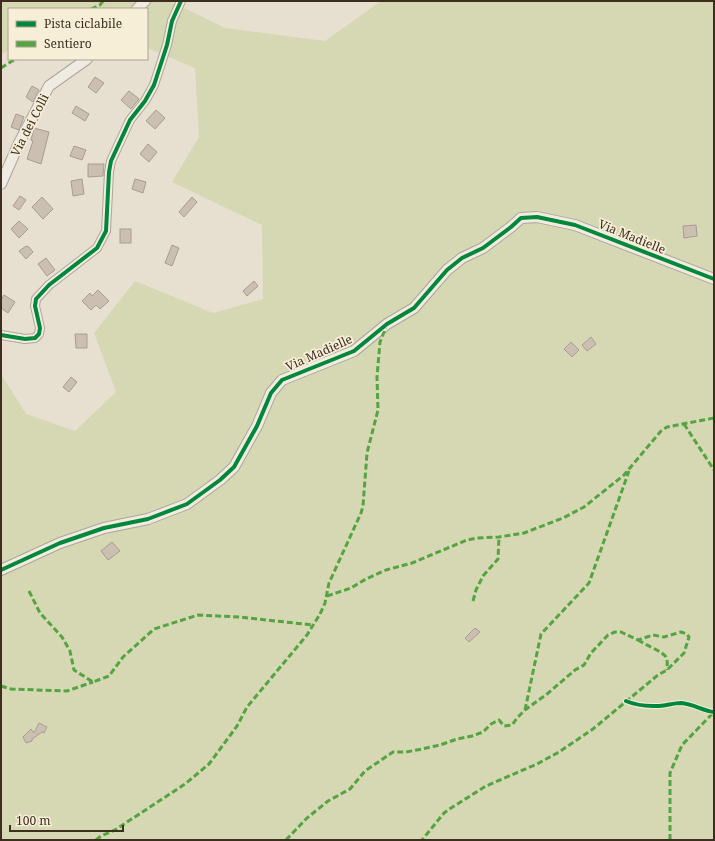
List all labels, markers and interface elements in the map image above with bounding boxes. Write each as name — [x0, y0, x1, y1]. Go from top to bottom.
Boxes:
legend — [8, 8, 148, 60]
text: Pista ciclabile — [44, 15, 122, 32]
text: Sentiero — [44, 35, 92, 52]
street label: Via dei Colli — [7, 90, 53, 159]
street label: Via Madielle — [596, 215, 668, 258]
street label: Via Madielle — [283, 330, 355, 375]
scale bar — [10, 807, 123, 833]
text: 100 m — [16, 812, 51, 829]

